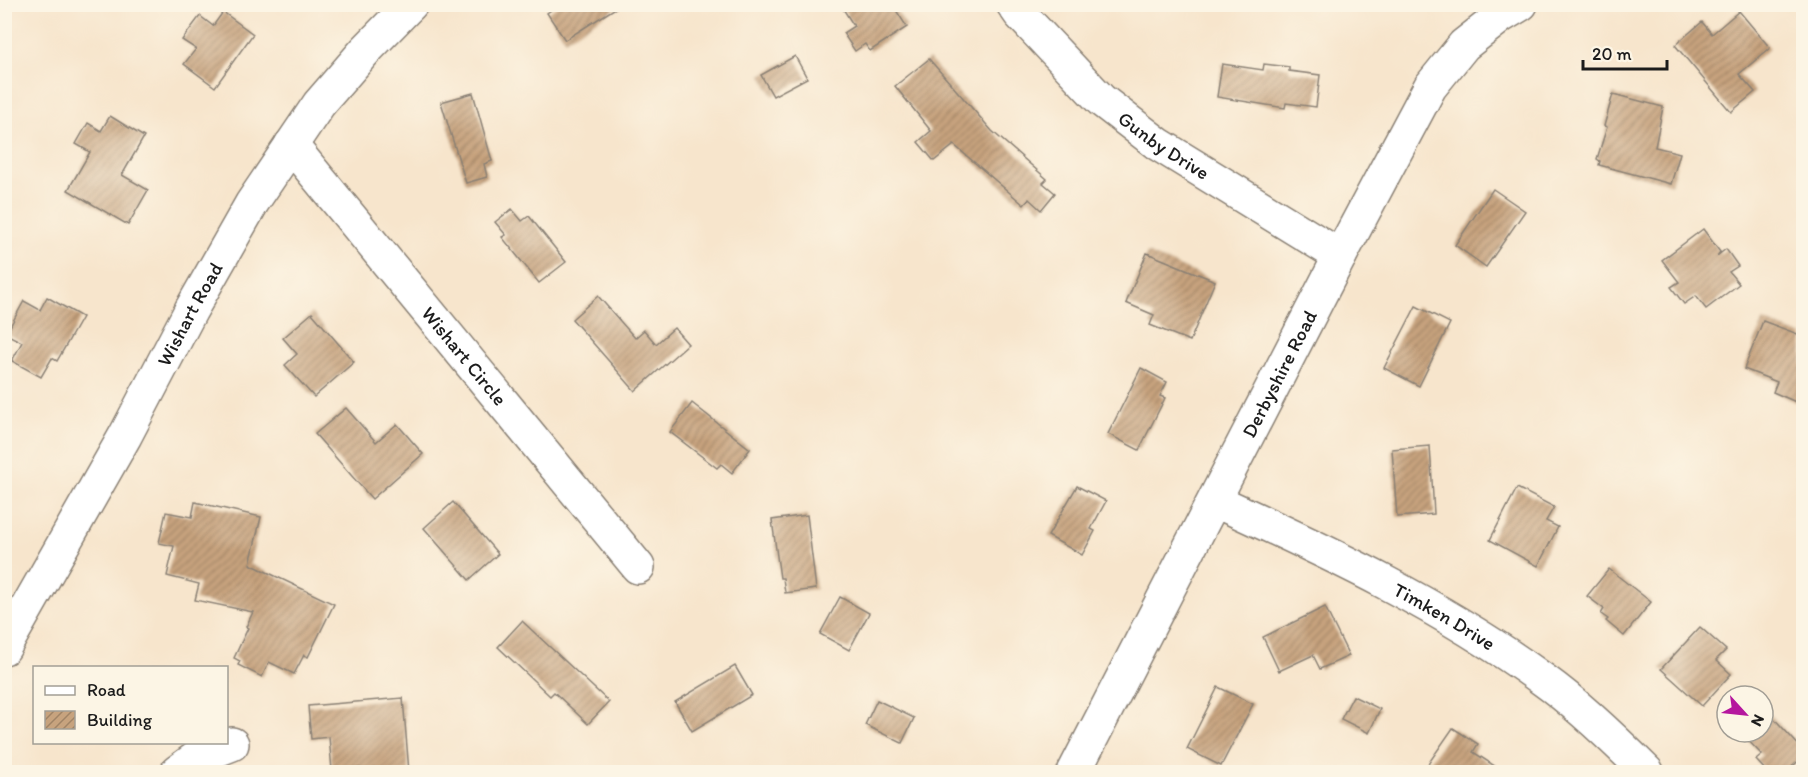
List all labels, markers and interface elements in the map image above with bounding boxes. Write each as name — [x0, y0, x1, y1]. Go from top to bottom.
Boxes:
scale bar — [1583, 33, 1667, 71]
text: 20 m — [1592, 43, 1632, 65]
street label: Gunby Drive — [1114, 106, 1214, 185]
street label: Wishart Road — [152, 258, 228, 370]
street label: Wishart Circle — [417, 301, 512, 410]
street label: Derbyshire Road — [1237, 306, 1322, 442]
street label: Timken Drive — [1389, 577, 1500, 655]
legend — [33, 666, 228, 744]
text: Road — [87, 679, 126, 701]
north arrow — [1715, 684, 1775, 744]
text: Building — [87, 709, 153, 731]
text: N — [1747, 711, 1769, 730]

